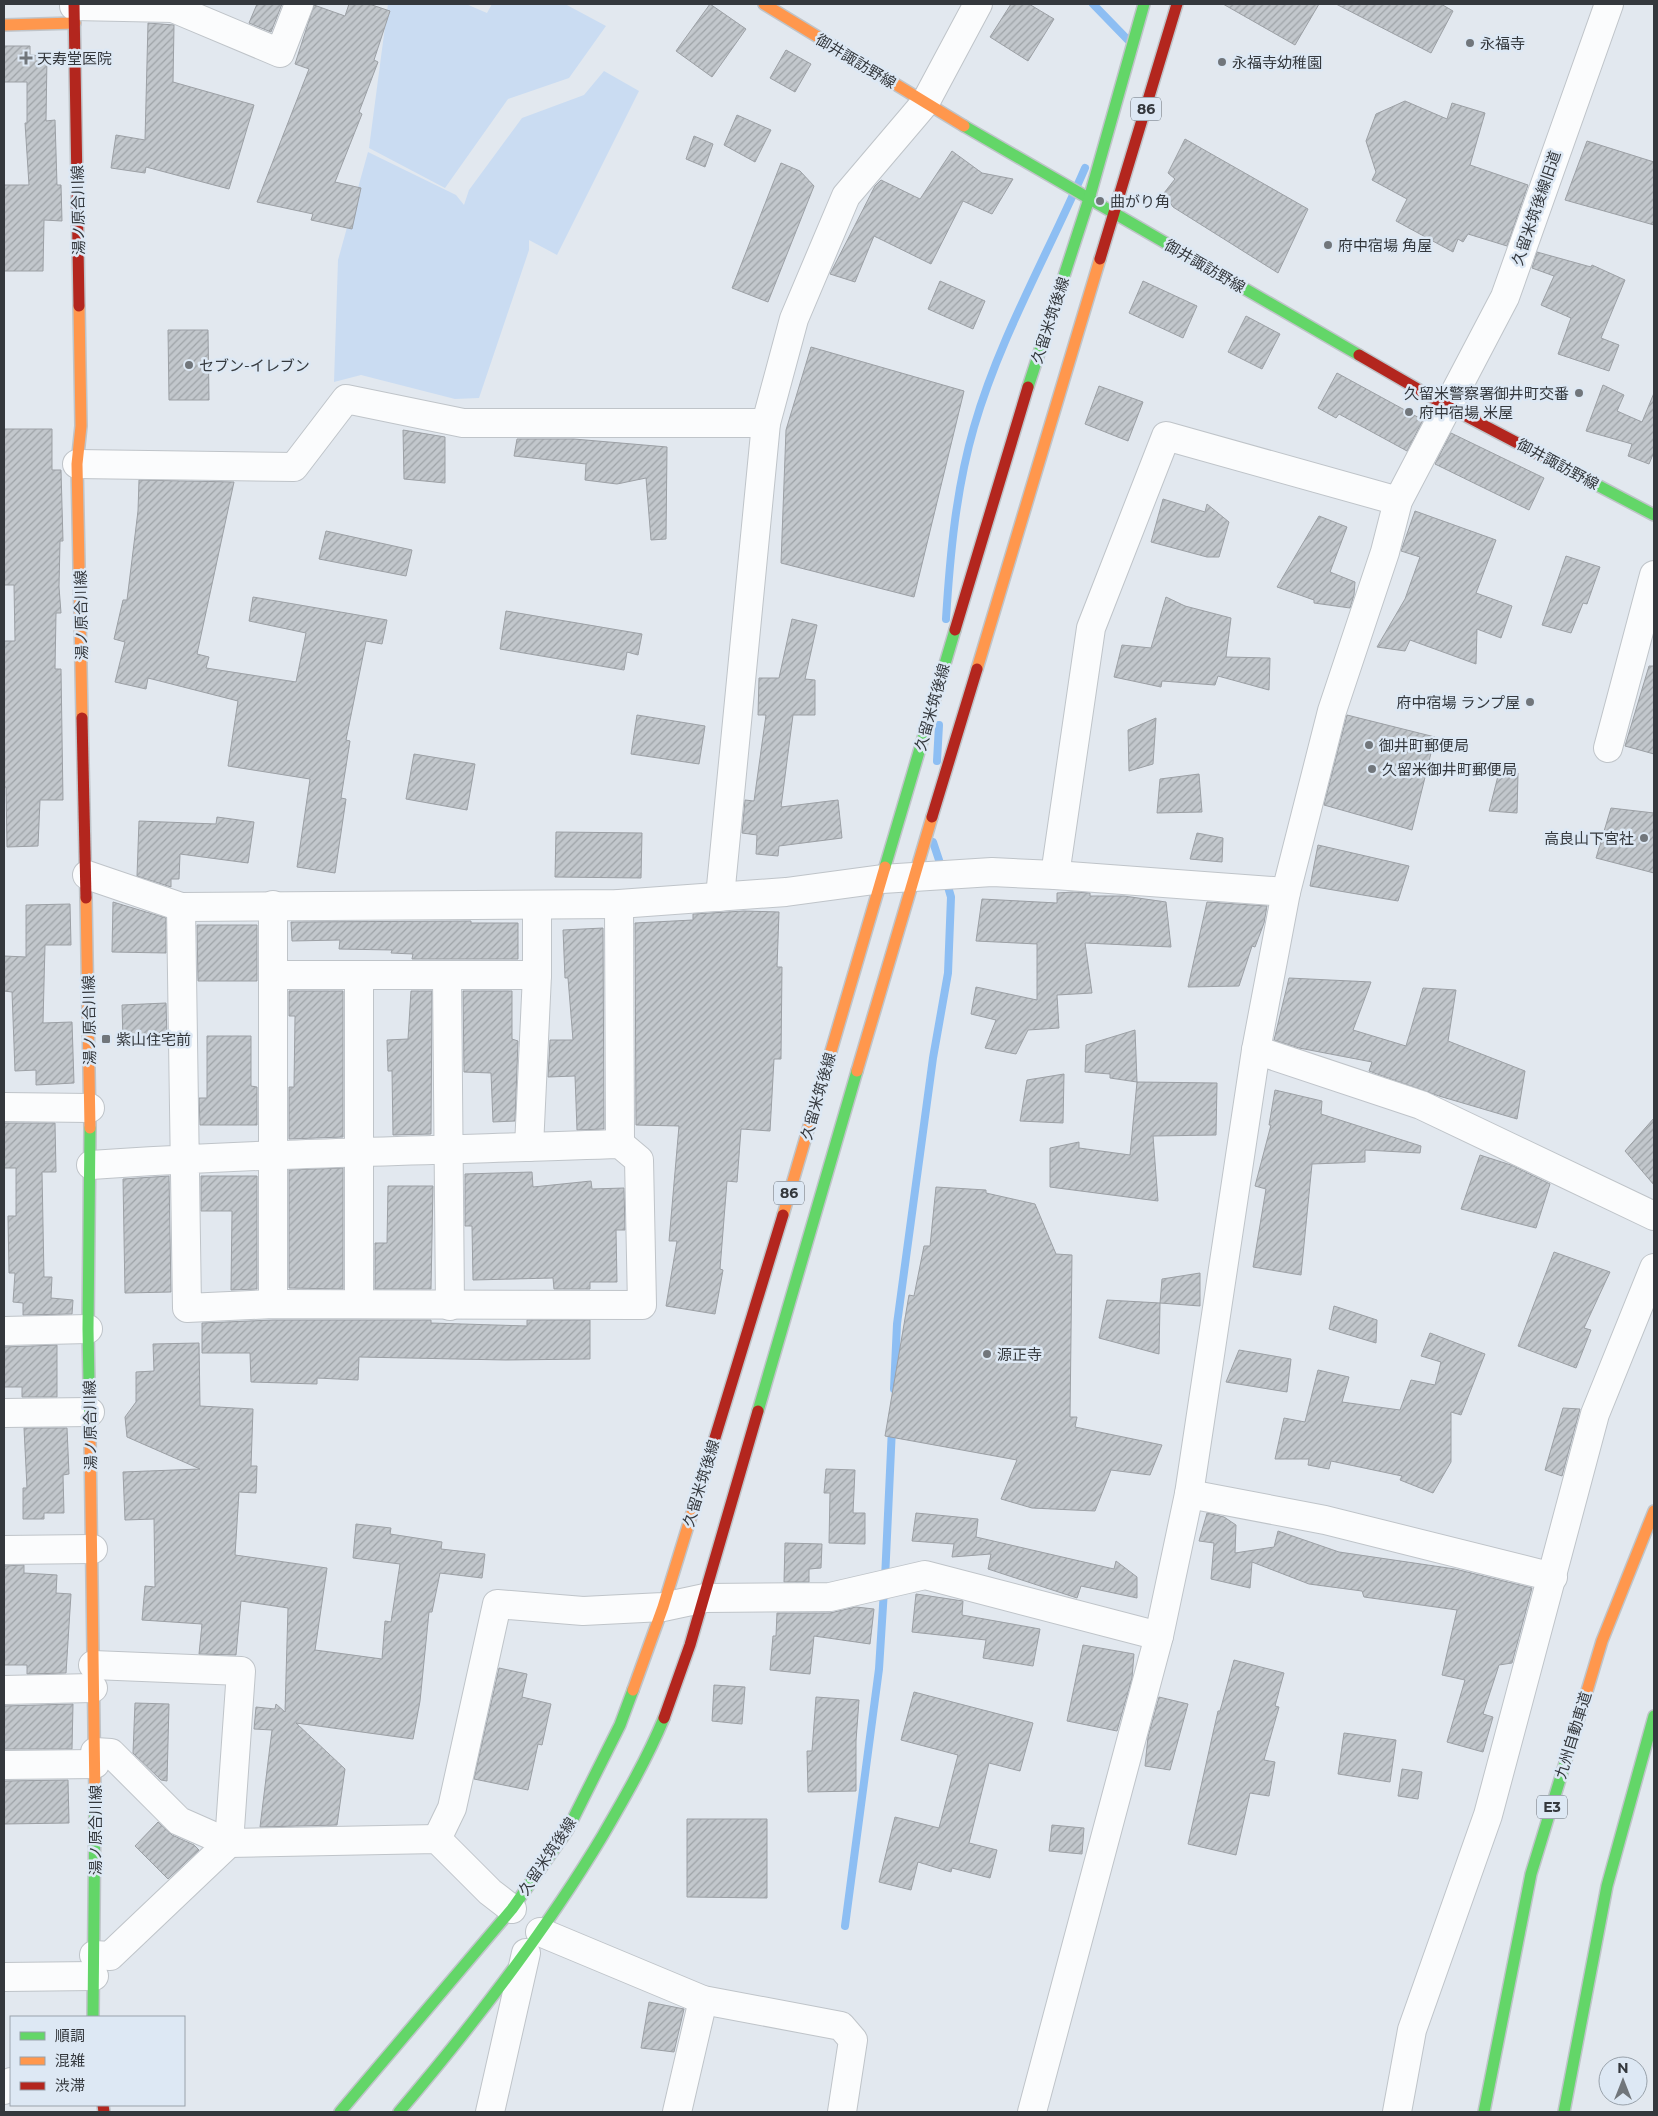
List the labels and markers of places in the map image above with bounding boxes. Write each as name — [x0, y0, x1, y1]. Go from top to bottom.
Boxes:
place label: 永福寺 — [1480, 34, 1525, 53]
marker: 永福寺 — [1464, 37, 1476, 49]
place label: 天寿堂医院 — [37, 49, 112, 68]
marker: 天寿堂医院 — [19, 51, 33, 65]
place label: 永福寺幼稚園 — [1232, 53, 1322, 72]
marker: 永福寺幼稚園 — [1216, 56, 1228, 68]
place label: 曲がり角 — [1110, 192, 1170, 211]
marker: 曲がり角 — [1094, 195, 1106, 207]
place label: 府中宿場 角屋 — [1338, 236, 1432, 255]
marker: 府中宿場 角屋 — [1322, 239, 1334, 251]
place label: セブン-イレブン — [199, 356, 310, 375]
marker: セブン-イレブン — [183, 359, 195, 371]
place label: 久留米警察署御井町交番 — [1404, 384, 1569, 403]
marker: 久留米警察署御井町交番 — [1573, 387, 1585, 399]
place label: 府中宿場 米屋 — [1419, 403, 1513, 422]
marker: 府中宿場 米屋 — [1403, 406, 1415, 418]
place label: 府中宿場 ランプ屋 — [1397, 693, 1520, 712]
marker: 府中宿場 ランプ屋 — [1524, 696, 1536, 708]
place label: 御井町郵便局 — [1379, 736, 1469, 755]
marker: 御井町郵便局 — [1363, 739, 1375, 751]
place label: 久留米御井町郵便局 — [1382, 760, 1517, 779]
marker: 久留米御井町郵便局 — [1366, 763, 1378, 775]
place label: 高良山下宮社 — [1544, 829, 1634, 848]
marker: 高良山下宮社 — [1638, 832, 1650, 844]
place label: 紫山住宅前 — [116, 1030, 191, 1049]
marker: 紫山住宅前 — [100, 1033, 112, 1045]
place label: 源正寺 — [997, 1345, 1042, 1364]
marker: 源正寺 — [981, 1348, 993, 1360]

